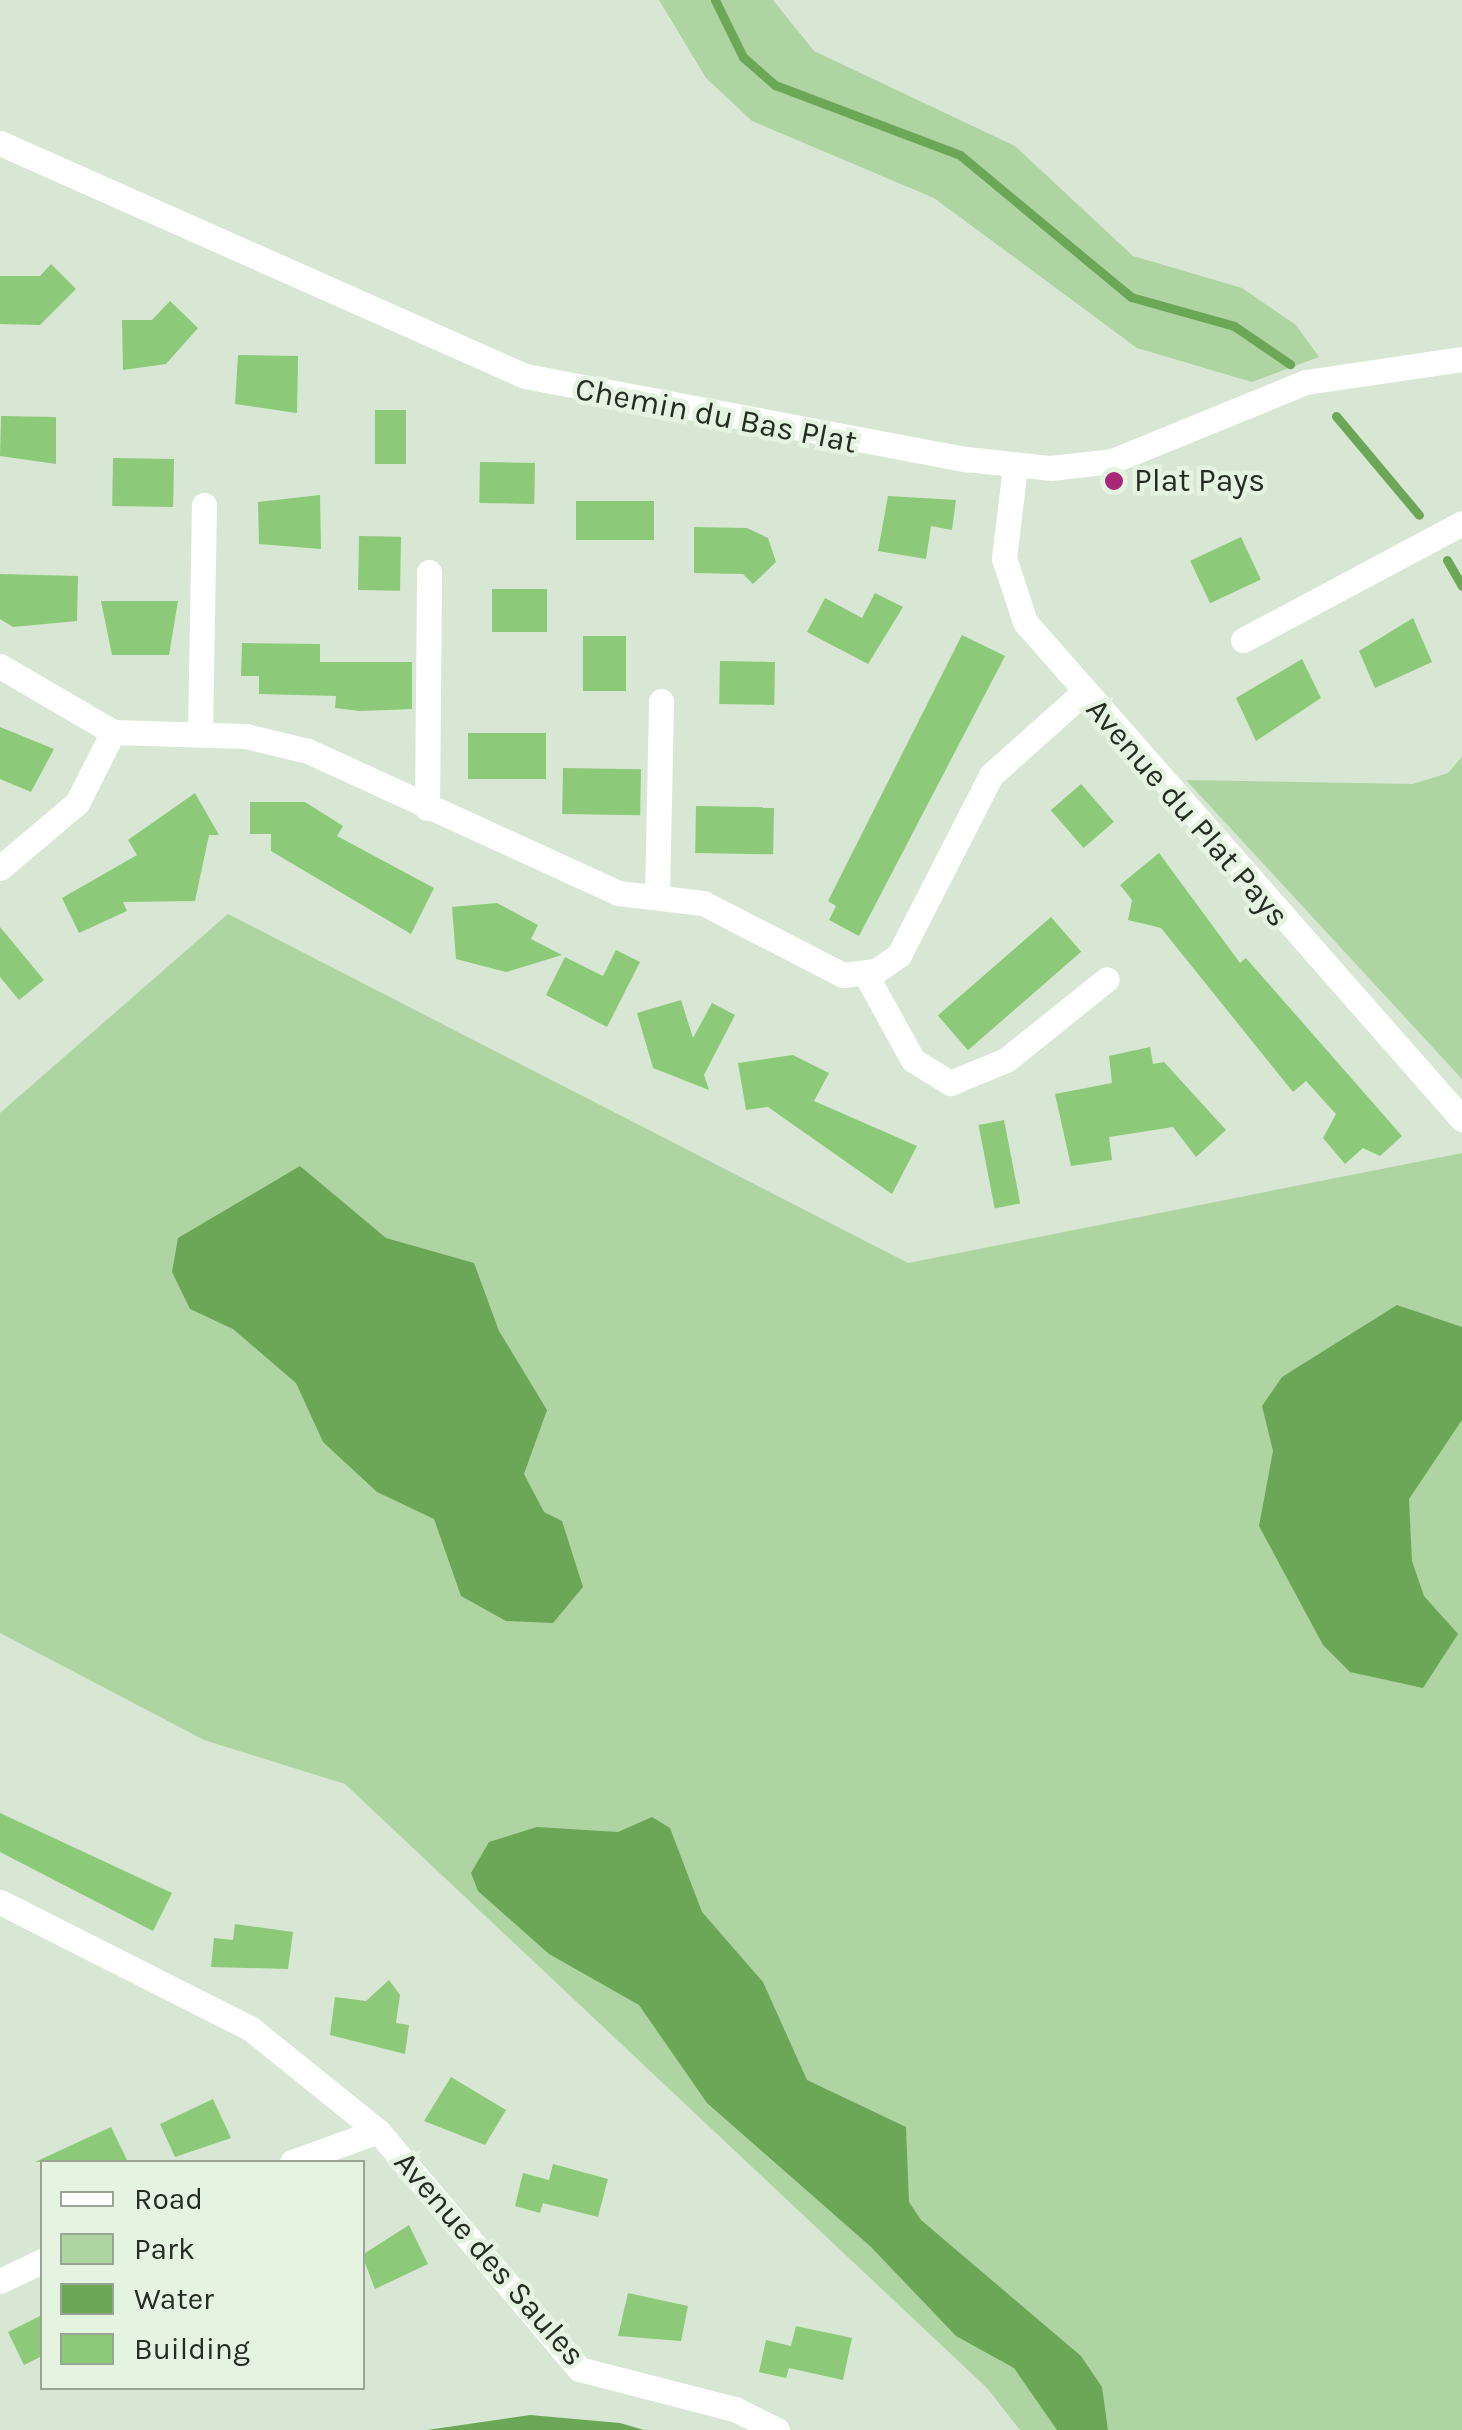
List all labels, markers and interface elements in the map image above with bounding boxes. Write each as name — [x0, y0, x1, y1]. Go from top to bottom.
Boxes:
street label: Chemin du Bas Plat — [572, 370, 860, 462]
place label: Plat Pays — [1134, 462, 1265, 500]
marker: Plat Pays — [1103, 470, 1125, 492]
street label: Avenue du Plat Pays — [1077, 691, 1297, 935]
street label: Avenue des Saules — [386, 2144, 592, 2374]
legend — [40, 2160, 365, 2390]
text: Road — [134, 2181, 203, 2217]
text: Park — [134, 2231, 195, 2267]
text: Water — [134, 2281, 214, 2317]
text: Building — [134, 2331, 250, 2367]

